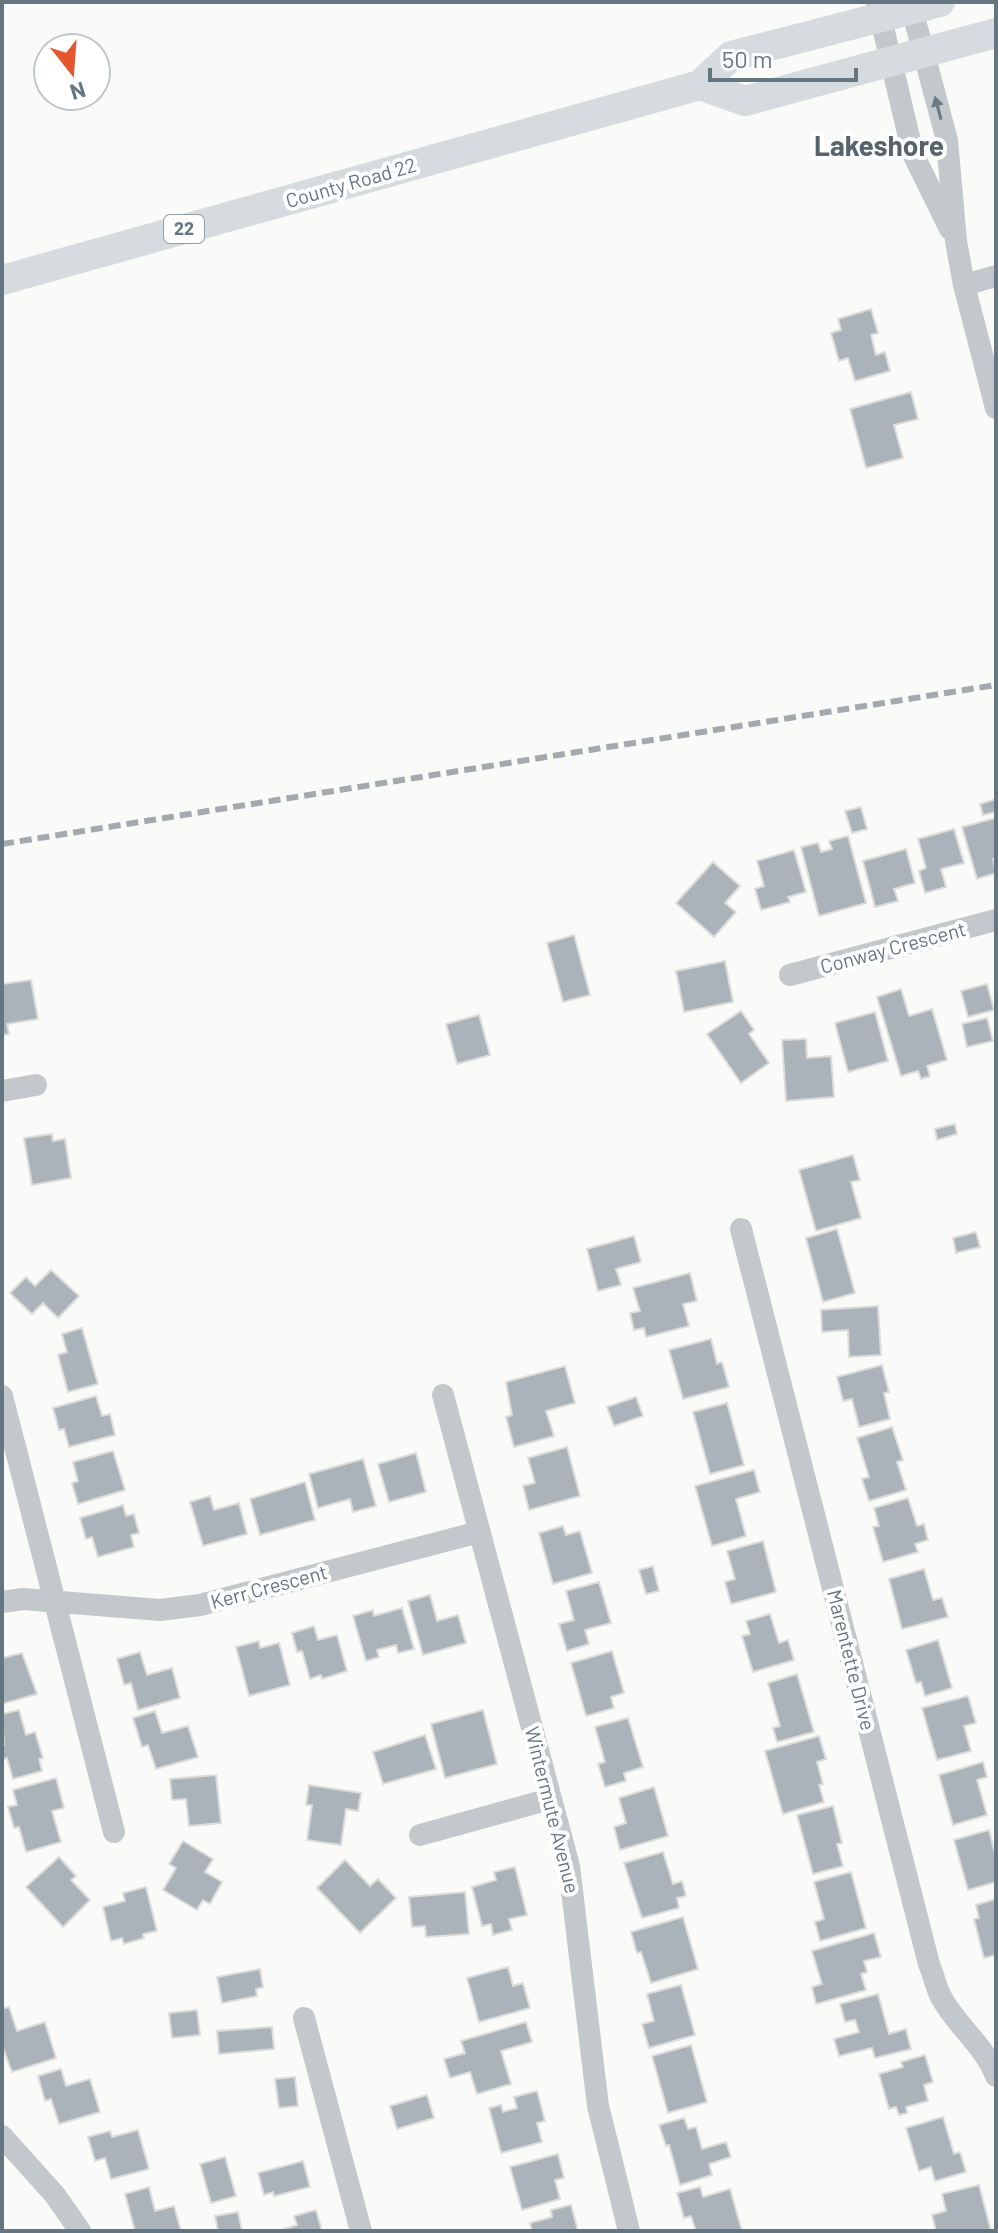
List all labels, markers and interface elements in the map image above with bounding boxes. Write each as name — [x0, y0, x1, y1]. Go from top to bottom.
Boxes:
north arrow — [32, 32, 112, 112]
scale bar — [710, 32, 856, 82]
text: 50 m — [722, 44, 773, 73]
text: N — [67, 78, 89, 107]
one-way arrow — [932, 96, 944, 121]
district label: Lakeshore — [814, 128, 944, 162]
street label: County Road 22 — [283, 152, 419, 212]
road number: 22 — [164, 215, 204, 243]
street label: Conway Crescent — [817, 916, 968, 978]
street label: Kerr Crescent — [208, 1559, 330, 1613]
street label: Marentette Drive — [823, 1587, 881, 1733]
street label: Wintermute Avenue — [521, 1724, 585, 1896]

